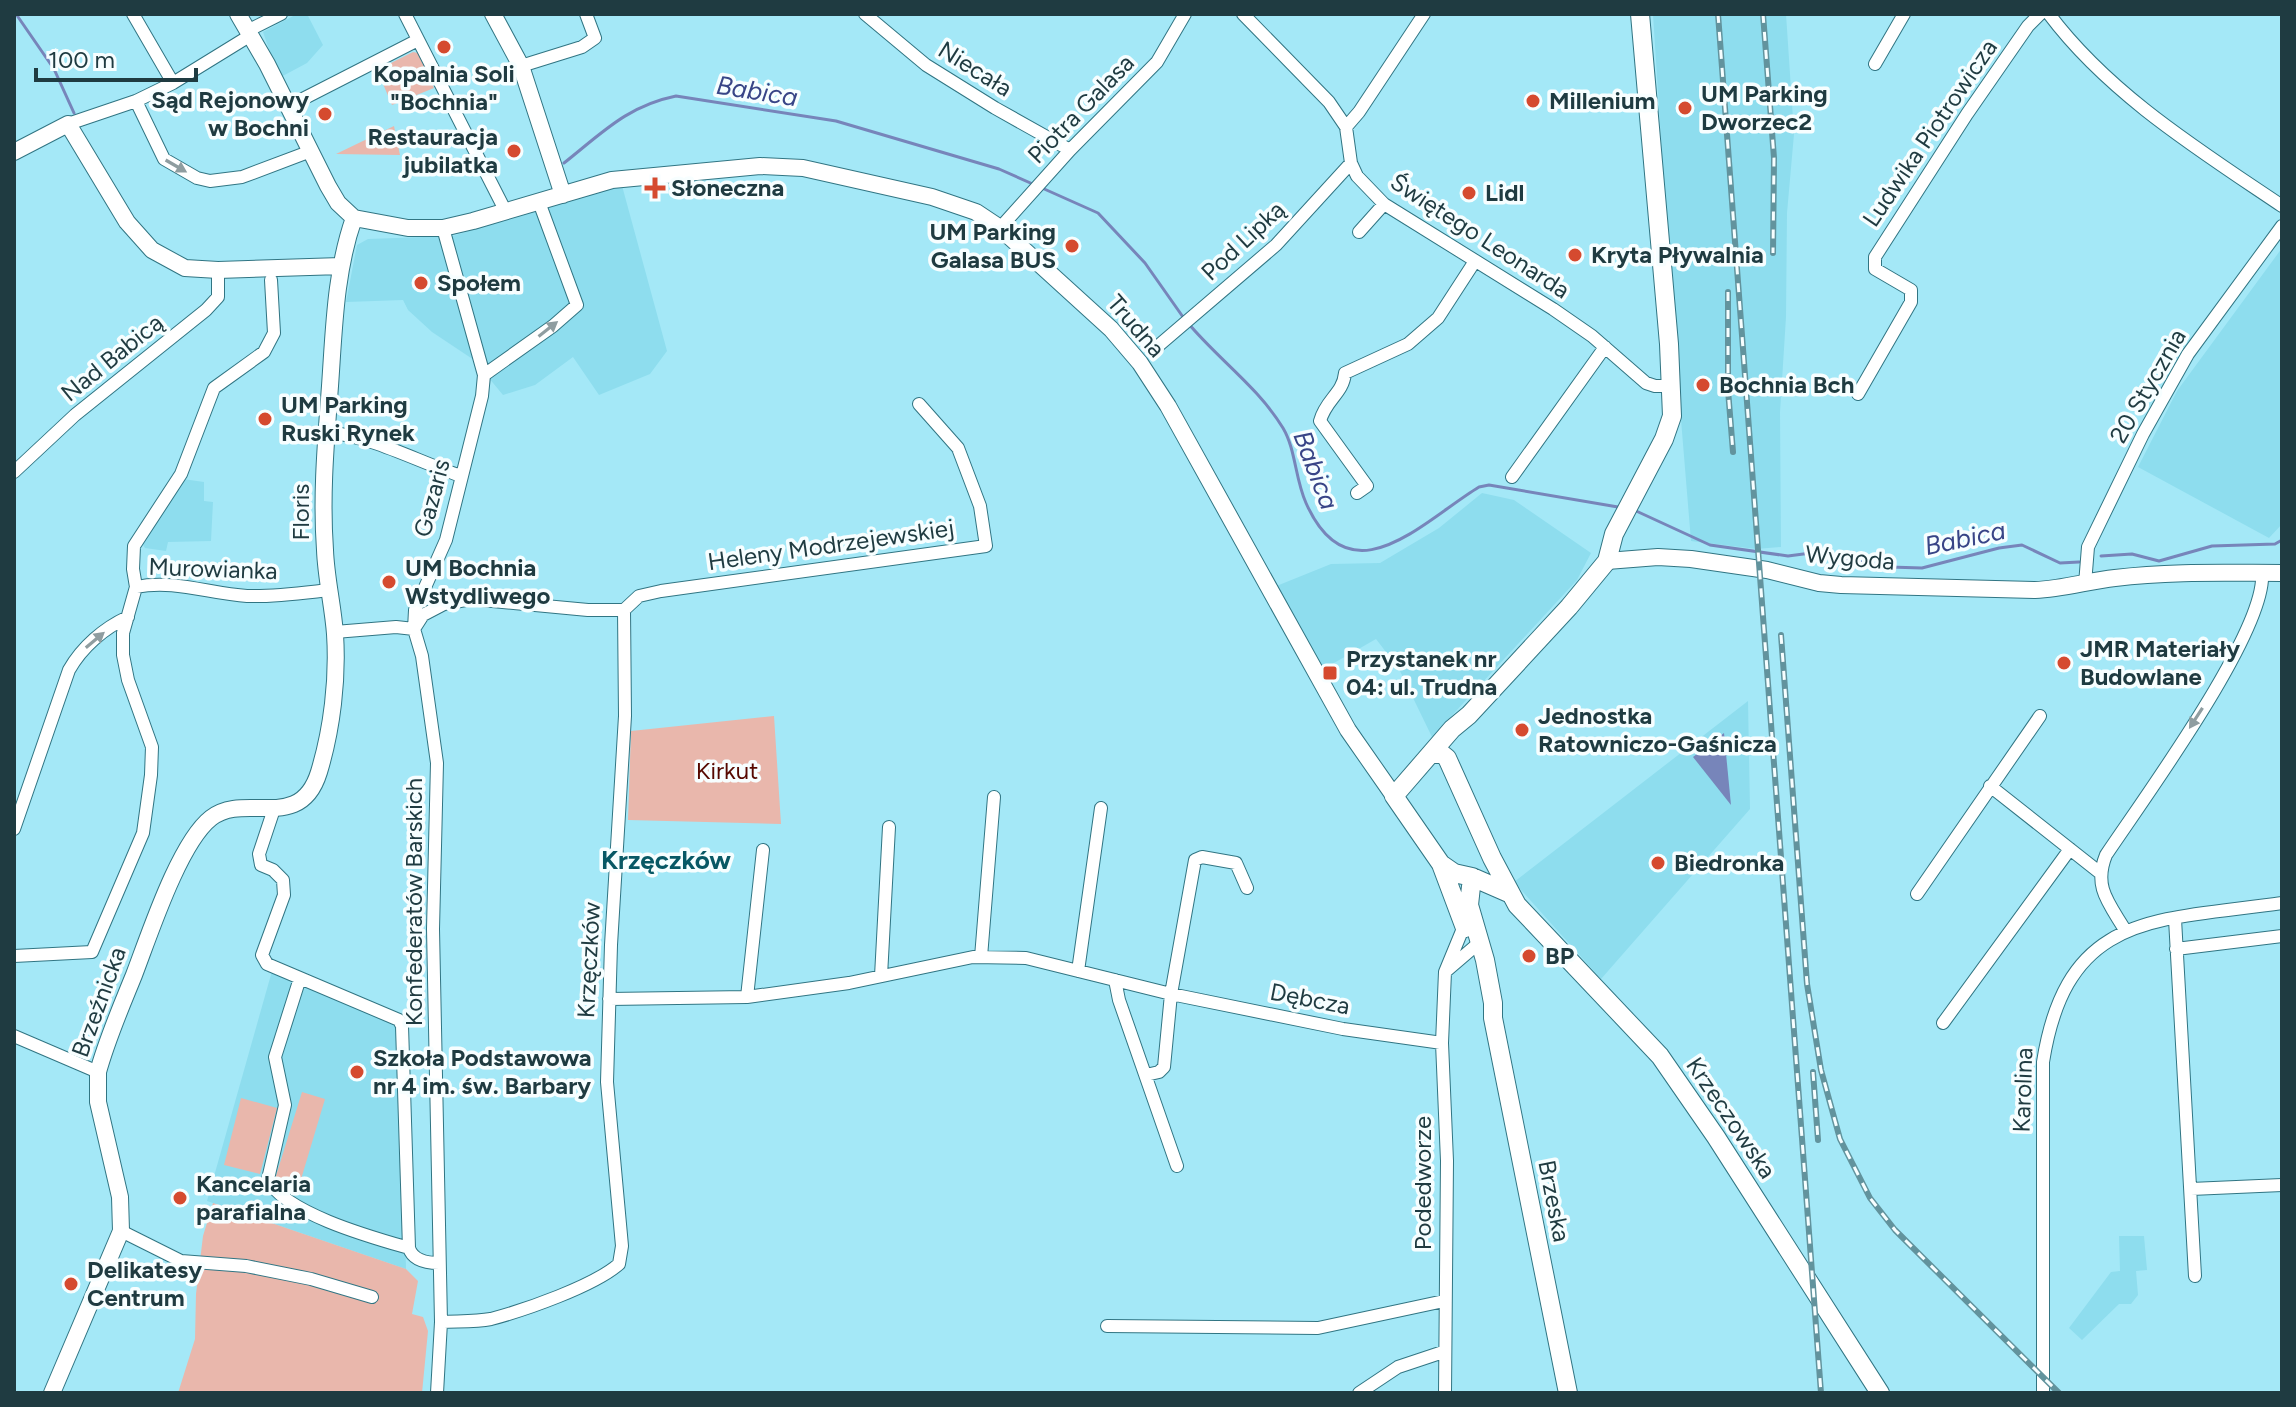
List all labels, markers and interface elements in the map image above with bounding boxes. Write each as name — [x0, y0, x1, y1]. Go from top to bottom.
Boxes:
scale bar — [36, 32, 196, 82]
street label: Ludwika Piotrowicza — [1856, 34, 2003, 232]
street label: Niecała — [933, 35, 1018, 102]
marker: Kopalnia Soli "Bochnia" — [435, 38, 453, 56]
text: 100 m — [48, 45, 115, 74]
street label: Piotra Galasa — [1022, 48, 1140, 169]
place label: Kopalnia Soli "Bochnia" — [373, 59, 515, 116]
water label: Babica — [714, 69, 800, 113]
place label: UM Parking Dworzec2 — [1701, 79, 1828, 136]
place label: Sąd Rejonowy w Bochni — [151, 85, 309, 142]
place label: Millenium — [1549, 86, 1655, 115]
marker: Millenium — [1524, 92, 1542, 110]
marker: UM Parking Dworzec2 — [1676, 99, 1694, 117]
marker: Sąd Rejonowy w Bochni — [316, 105, 334, 123]
place label: Restauracja jubilatka — [367, 122, 498, 179]
marker: Restauracja jubilatka — [505, 142, 523, 160]
one-way arrow — [165, 159, 187, 173]
street label: Świętego Leonarda — [1385, 167, 1575, 304]
place label: Słoneczna — [671, 173, 784, 202]
place label: Lidl — [1485, 178, 1524, 207]
marker: Słoneczna — [646, 179, 664, 197]
marker: Lidl — [1460, 184, 1478, 202]
street label: Pod Lipką — [1195, 195, 1290, 287]
place label: UM Parking Galasa BUS — [929, 217, 1056, 274]
marker: UM Parking Galasa BUS — [1063, 237, 1081, 255]
place label: Kryta Pływalnia — [1591, 240, 1764, 269]
marker: Kryta Pływalnia — [1566, 246, 1584, 264]
place label: Społem — [437, 268, 521, 297]
marker: Społem — [412, 274, 430, 292]
street label: Trudna — [1101, 288, 1171, 363]
street label: Nad Babicą — [55, 308, 168, 407]
one-way arrow — [538, 322, 558, 338]
street label: 20 Stycznia — [2103, 324, 2192, 448]
place label: Bochnia Bch — [1719, 370, 1854, 399]
marker: Bochnia Bch — [1694, 376, 1712, 394]
place label: UM Parking Ruski Rynek — [281, 390, 415, 447]
marker: UM Parking Ruski Rynek — [256, 410, 274, 428]
water label: Babica — [1286, 426, 1346, 514]
street label: Gazaris — [407, 456, 456, 540]
street label: Floris — [286, 483, 315, 541]
street label: Heleny Modrzejewskiej — [706, 513, 956, 576]
water label: Babica — [1922, 514, 2008, 562]
street label: Wygoda — [1804, 539, 1896, 576]
street label: Murowianka — [148, 552, 278, 585]
place label: UM Bochnia Wstydliwego — [405, 553, 550, 610]
marker: UM Bochnia Wstydliwego — [380, 573, 398, 591]
one-way arrow — [85, 632, 105, 649]
place label: JMR Materiały Budowlane — [2080, 634, 2240, 691]
place label: Przystanek nr 04: ul. Trudna — [1346, 644, 1497, 701]
marker: JMR Materiały Budowlane — [2055, 654, 2073, 672]
marker: Przystanek nr 04: ul. Trudna — [1321, 664, 1339, 682]
place label: Jednostka Ratowniczo-Gaśnicza — [1538, 701, 1777, 758]
one-way arrow — [2188, 708, 2203, 729]
marker: Jednostka Ratowniczo-Gaśnicza — [1513, 721, 1531, 739]
park label: Kirkut — [696, 756, 758, 785]
street label: Konfederatów Barskich — [399, 778, 428, 1026]
district label: Krzęczków — [601, 844, 731, 876]
place label: Biedronka — [1674, 848, 1784, 877]
marker: Biedronka — [1649, 854, 1667, 872]
street label: Krzęczków — [571, 901, 606, 1019]
place label: BP — [1545, 941, 1575, 970]
street label: Brzeźnicka — [65, 943, 132, 1061]
marker: BP — [1520, 947, 1538, 965]
street label: Dębcza — [1268, 977, 1352, 1020]
place label: Szkoła Podstawowa nr 4 im. św. Barbary — [373, 1043, 592, 1100]
street label: Karolina — [2007, 1047, 2038, 1133]
street label: Krzeczowska — [1680, 1052, 1782, 1184]
marker: Szkoła Podstawowa nr 4 im. św. Barbary — [348, 1063, 366, 1081]
street label: Podedworze — [1408, 1116, 1437, 1250]
street label: Brzeska — [1532, 1158, 1577, 1244]
place label: Kancelaria parafialna — [196, 1169, 311, 1226]
marker: Kancelaria parafialna — [171, 1189, 189, 1207]
place label: Delikatesy Centrum — [87, 1255, 202, 1312]
marker: Delikatesy Centrum — [62, 1275, 80, 1293]

